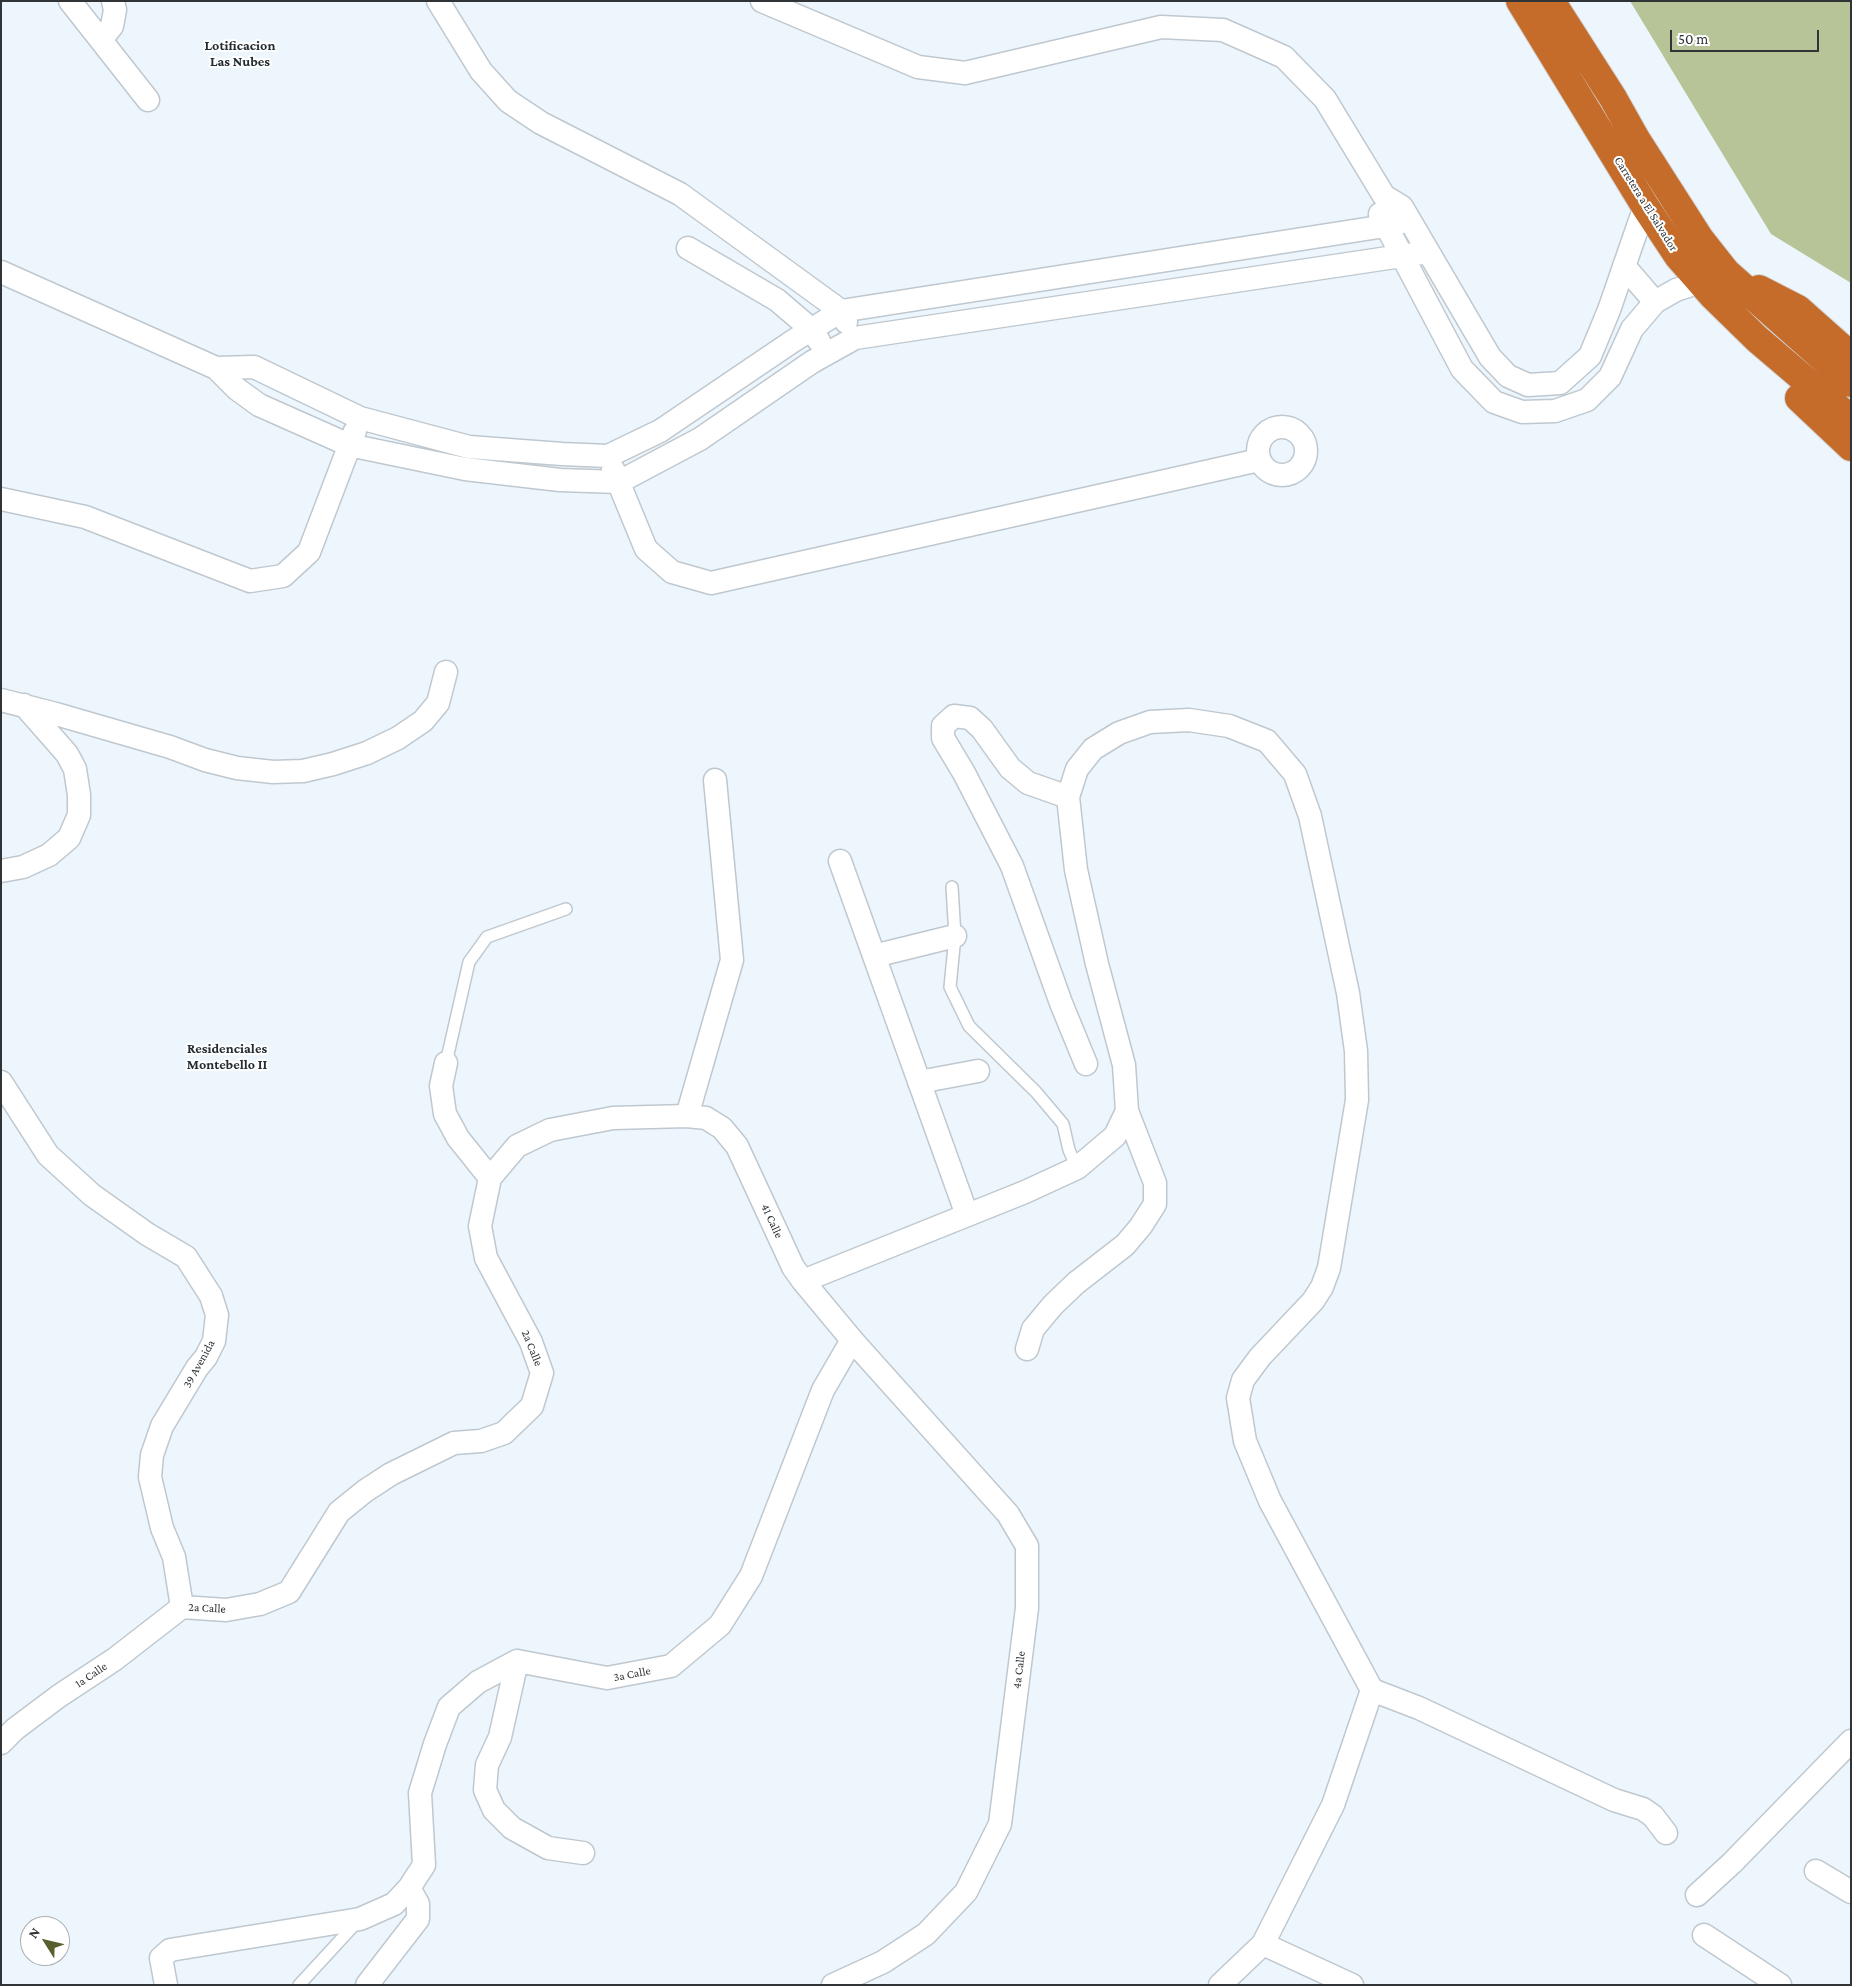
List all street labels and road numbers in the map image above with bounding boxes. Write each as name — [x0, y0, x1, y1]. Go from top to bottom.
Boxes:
street label: Carretera a El Salvador — [1611, 154, 1681, 254]
street label: 41 Calle — [758, 1201, 786, 1241]
street label: 2a Calle — [518, 1328, 546, 1368]
street label: 39 Avenida — [180, 1337, 218, 1391]
street label: 2a Calle — [188, 1600, 226, 1616]
street label: 4a Calle — [1010, 1650, 1028, 1690]
street label: 1a Calle — [72, 1659, 110, 1691]
street label: 3a Calle — [612, 1663, 652, 1685]

